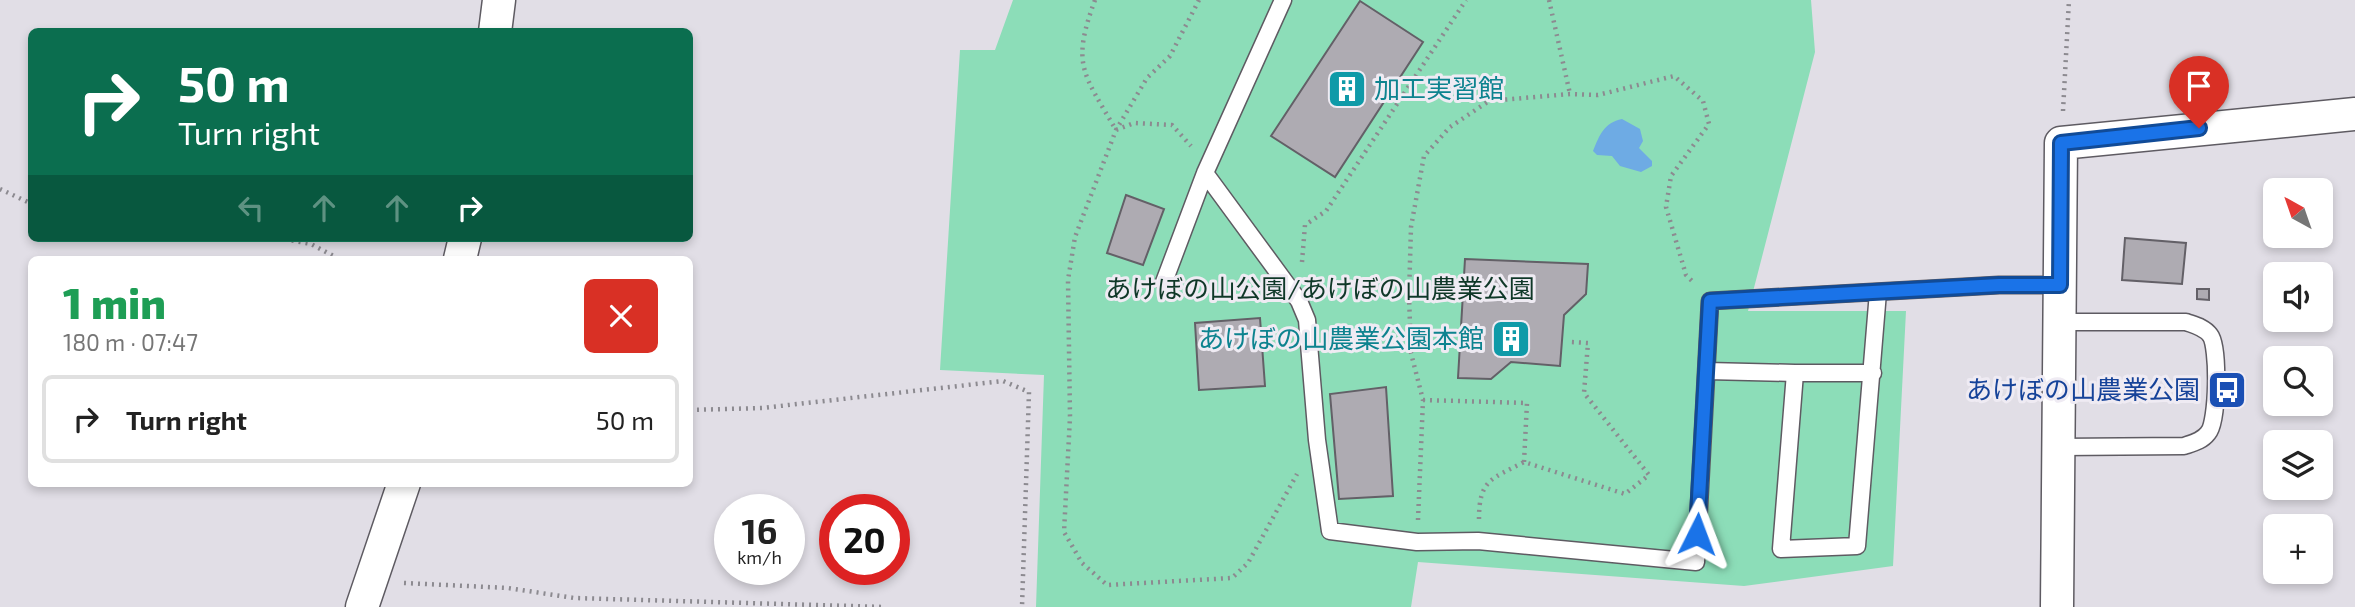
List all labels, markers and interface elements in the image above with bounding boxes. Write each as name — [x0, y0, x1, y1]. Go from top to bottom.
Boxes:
text: 50 m — [178, 53, 290, 112]
icon: right — [63, 56, 154, 147]
pin — [2169, 56, 2229, 128]
icon: arrive — [2180, 67, 2218, 105]
building icon: 加工実習館 — [1326, 68, 1368, 110]
place label: 加工実習館 — [1374, 72, 1504, 103]
text: Turn right — [178, 113, 320, 151]
north arrow — [2263, 178, 2333, 248]
map controls — [2263, 178, 2333, 584]
icon: left — [232, 189, 270, 227]
icon: ahead — [305, 189, 343, 227]
icon: ahead — [378, 189, 416, 227]
icon: right — [451, 189, 489, 227]
button: sound — [2263, 262, 2333, 332]
park label: あけぼの山公園/あけぼの山農業公園 — [1105, 272, 1535, 303]
text: 1 min — [63, 277, 166, 327]
button: close — [584, 279, 658, 353]
building icon: あけぼの山農業公園本館 — [1490, 318, 1532, 360]
place label: あけぼの山農業公園本館 — [1198, 322, 1484, 353]
text: 180 m · 07:47 — [63, 328, 198, 356]
button: search — [2263, 346, 2333, 416]
bus stop icon: あけぼの山農業公園 — [2206, 369, 2248, 411]
place label: あけぼの山農業公園 — [1966, 373, 2200, 404]
icon: right — [67, 400, 105, 438]
text: Turn right — [126, 404, 247, 435]
text: 50 m — [596, 404, 654, 435]
button: layers — [2263, 430, 2333, 500]
speed limit sign: 20 — [819, 494, 910, 585]
position arrow — [1660, 497, 1734, 571]
text: 16 — [742, 509, 777, 551]
button: + — [2263, 514, 2333, 584]
text: km/h — [737, 546, 782, 568]

